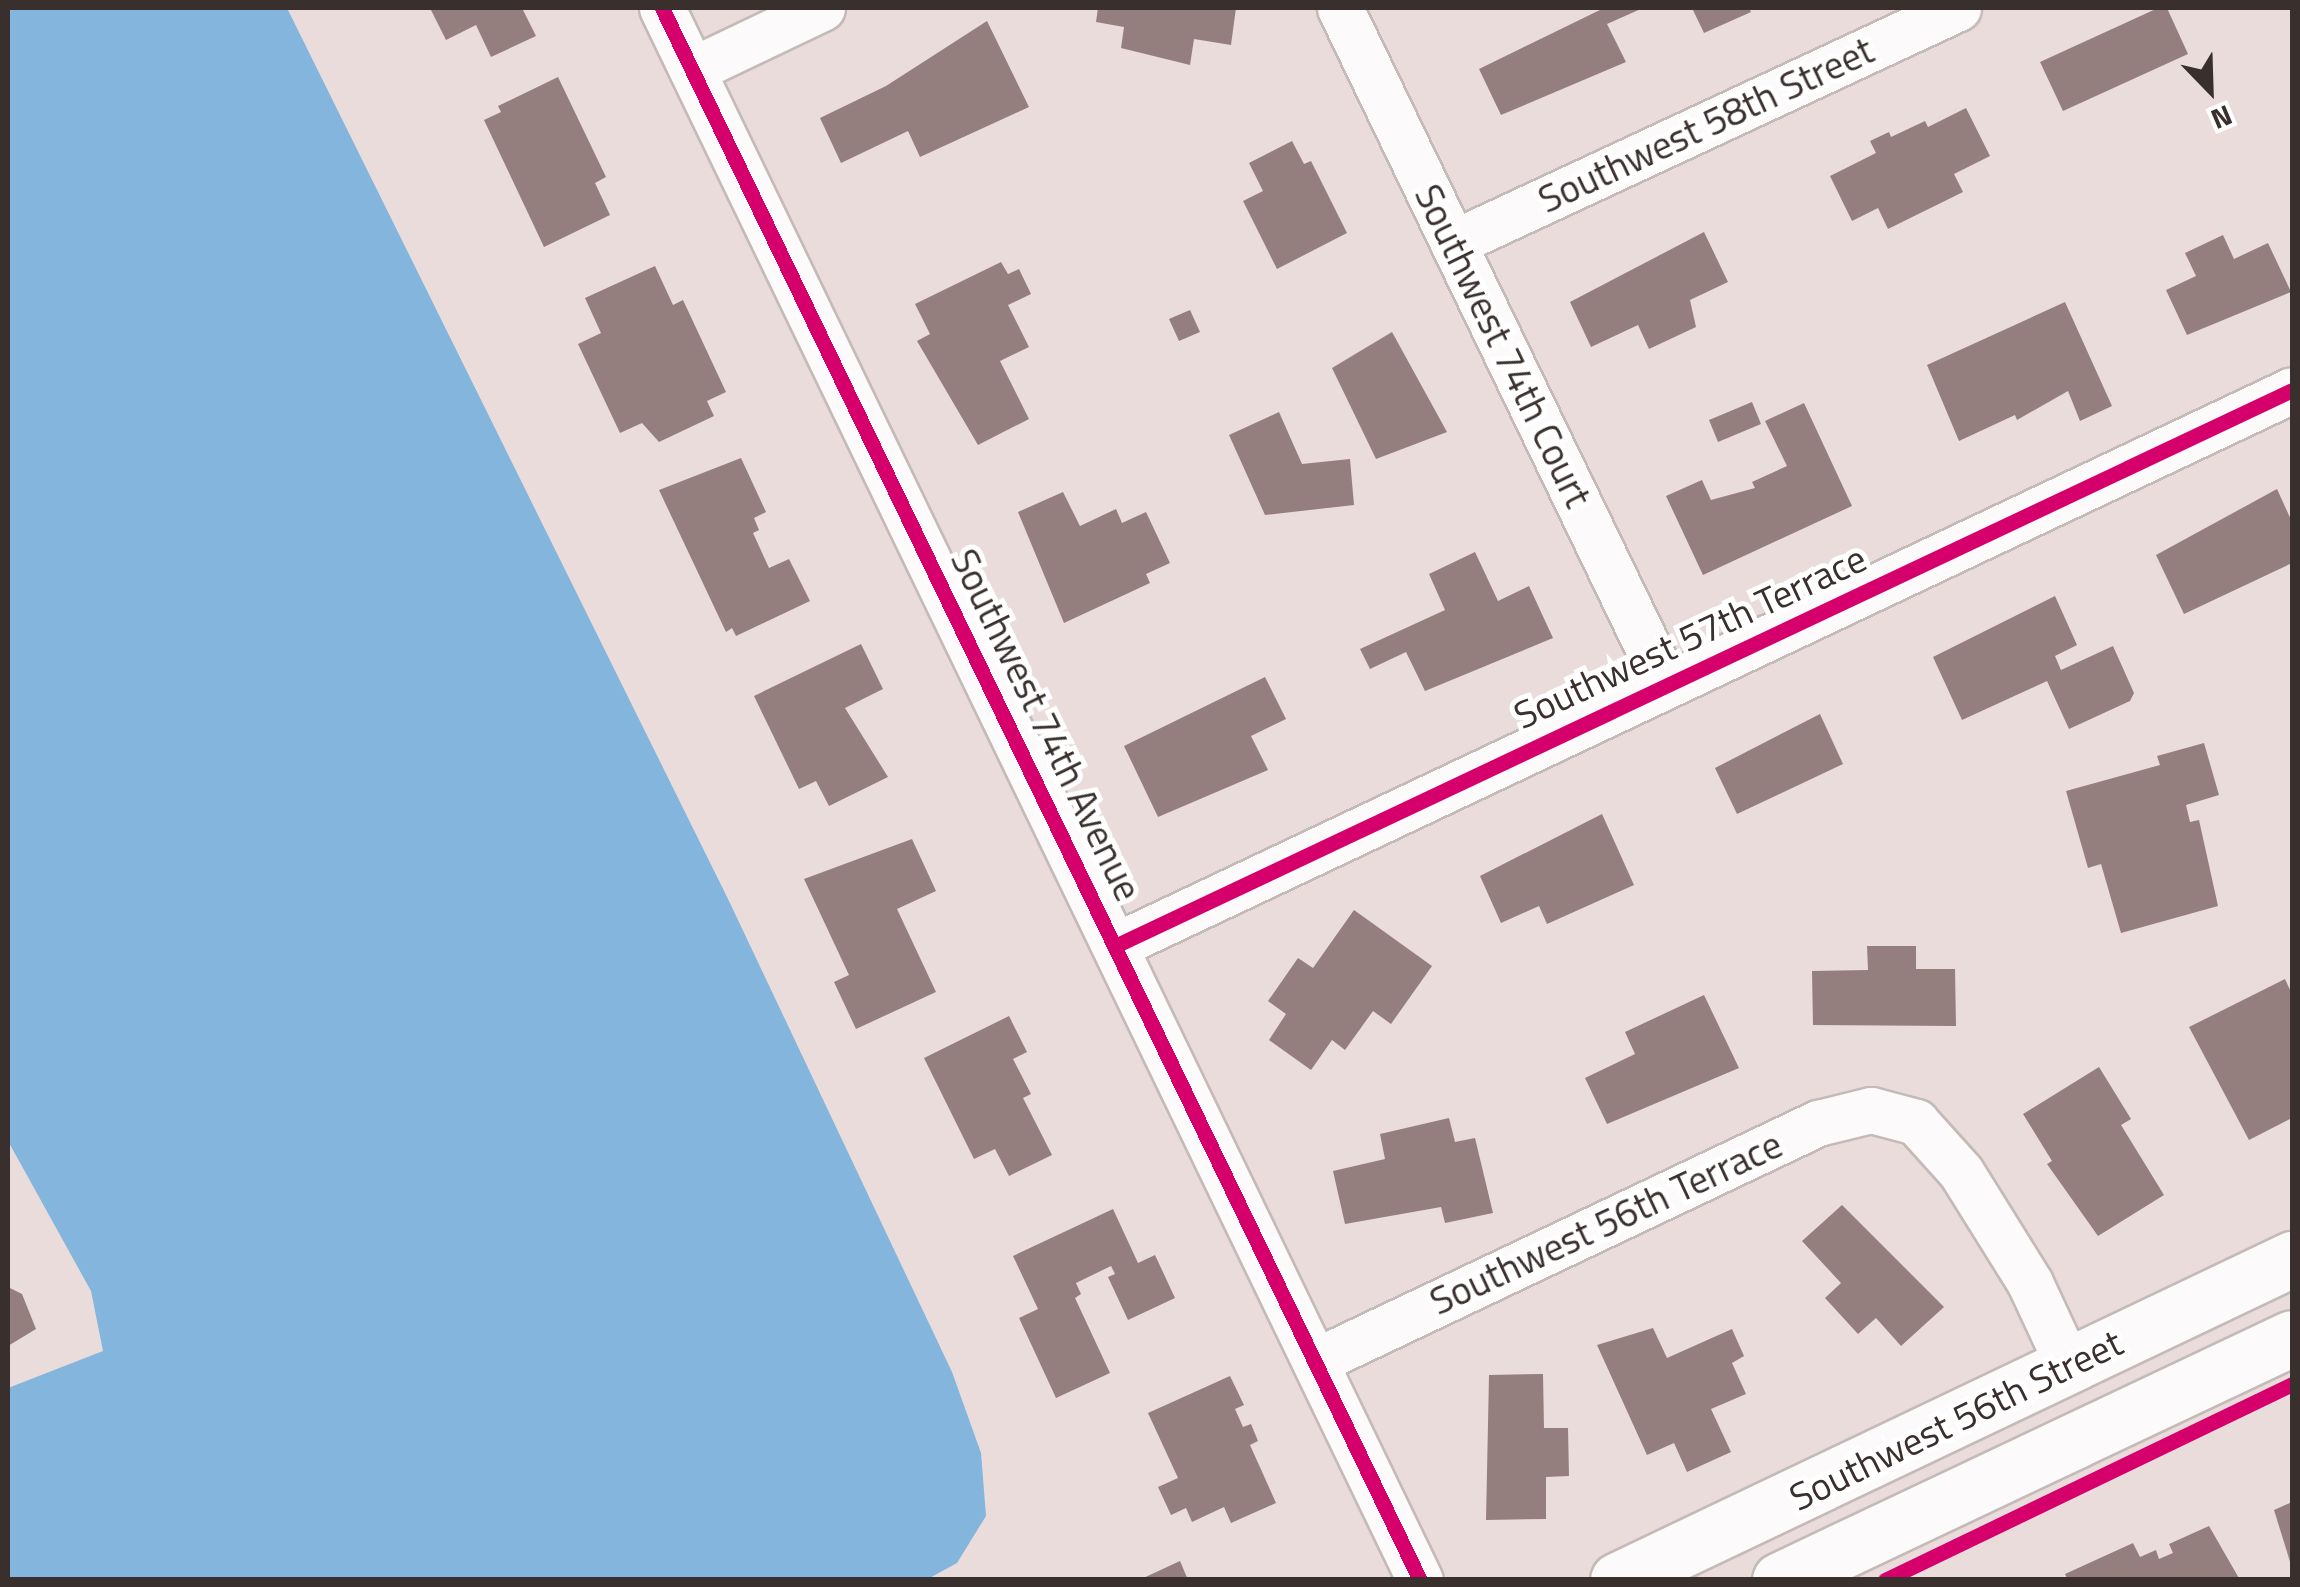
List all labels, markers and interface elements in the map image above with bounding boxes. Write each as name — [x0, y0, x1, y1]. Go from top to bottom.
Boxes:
street label: Southwest 58th Street — [1531, 27, 1881, 223]
north arrow — [2160, 40, 2260, 140]
text: N — [2205, 94, 2239, 142]
street label: Southwest 74th Court — [1405, 177, 1601, 515]
street label: Southwest 57th Terrace — [1507, 535, 1873, 739]
street label: Southwest 74th Avenue — [941, 542, 1151, 908]
street label: Southwest 56th Terrace — [1423, 1121, 1789, 1325]
street label: Southwest 56th Street — [1782, 1320, 2130, 1520]

